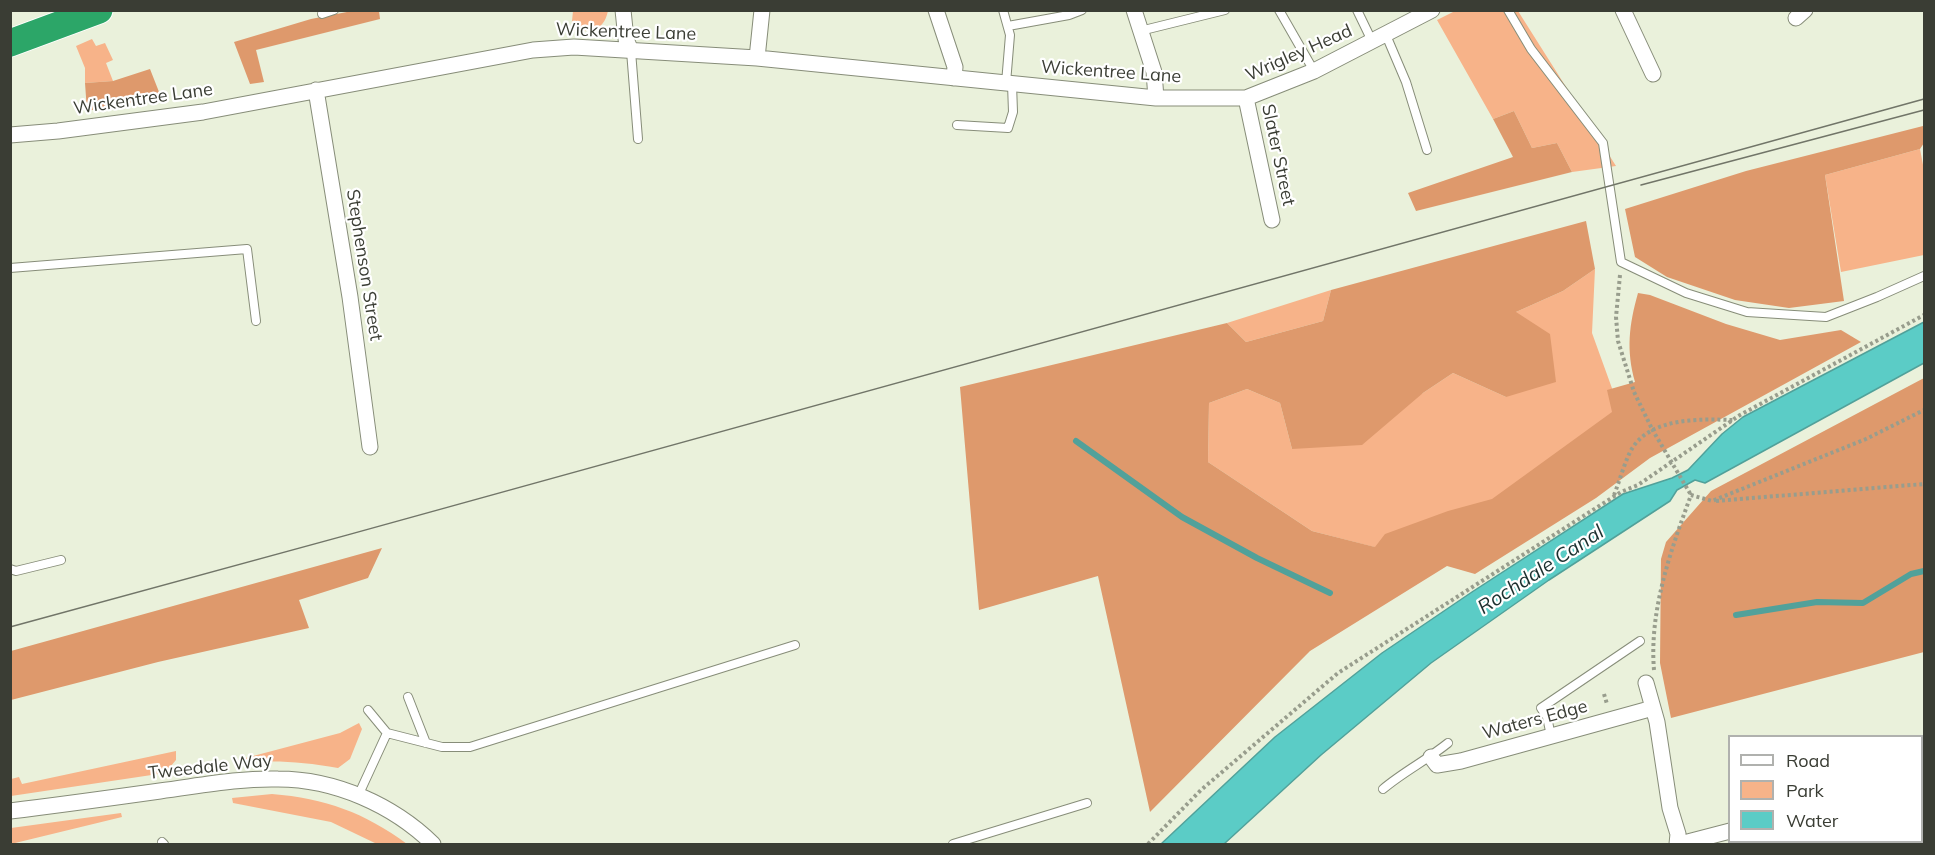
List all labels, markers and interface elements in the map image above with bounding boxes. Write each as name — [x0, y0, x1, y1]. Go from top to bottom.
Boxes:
street label: Wickentree Lane — [555, 19, 697, 45]
street label: Wrigley Head — [1243, 20, 1355, 86]
street label: Wickentree Lane — [1040, 56, 1182, 88]
street label: Wickentree Lane — [72, 79, 214, 119]
street label: Slater Street — [1257, 102, 1299, 208]
street label: Stephenson Street — [341, 188, 387, 342]
water label: Rochdale Canal — [1474, 520, 1608, 620]
street label: Waters Edge — [1480, 696, 1590, 744]
legend — [1728, 735, 1923, 843]
text: Road — [1786, 749, 1830, 772]
street label: Tweedale Way — [147, 750, 273, 784]
text: Park — [1786, 779, 1824, 802]
text: Water — [1786, 809, 1838, 832]

